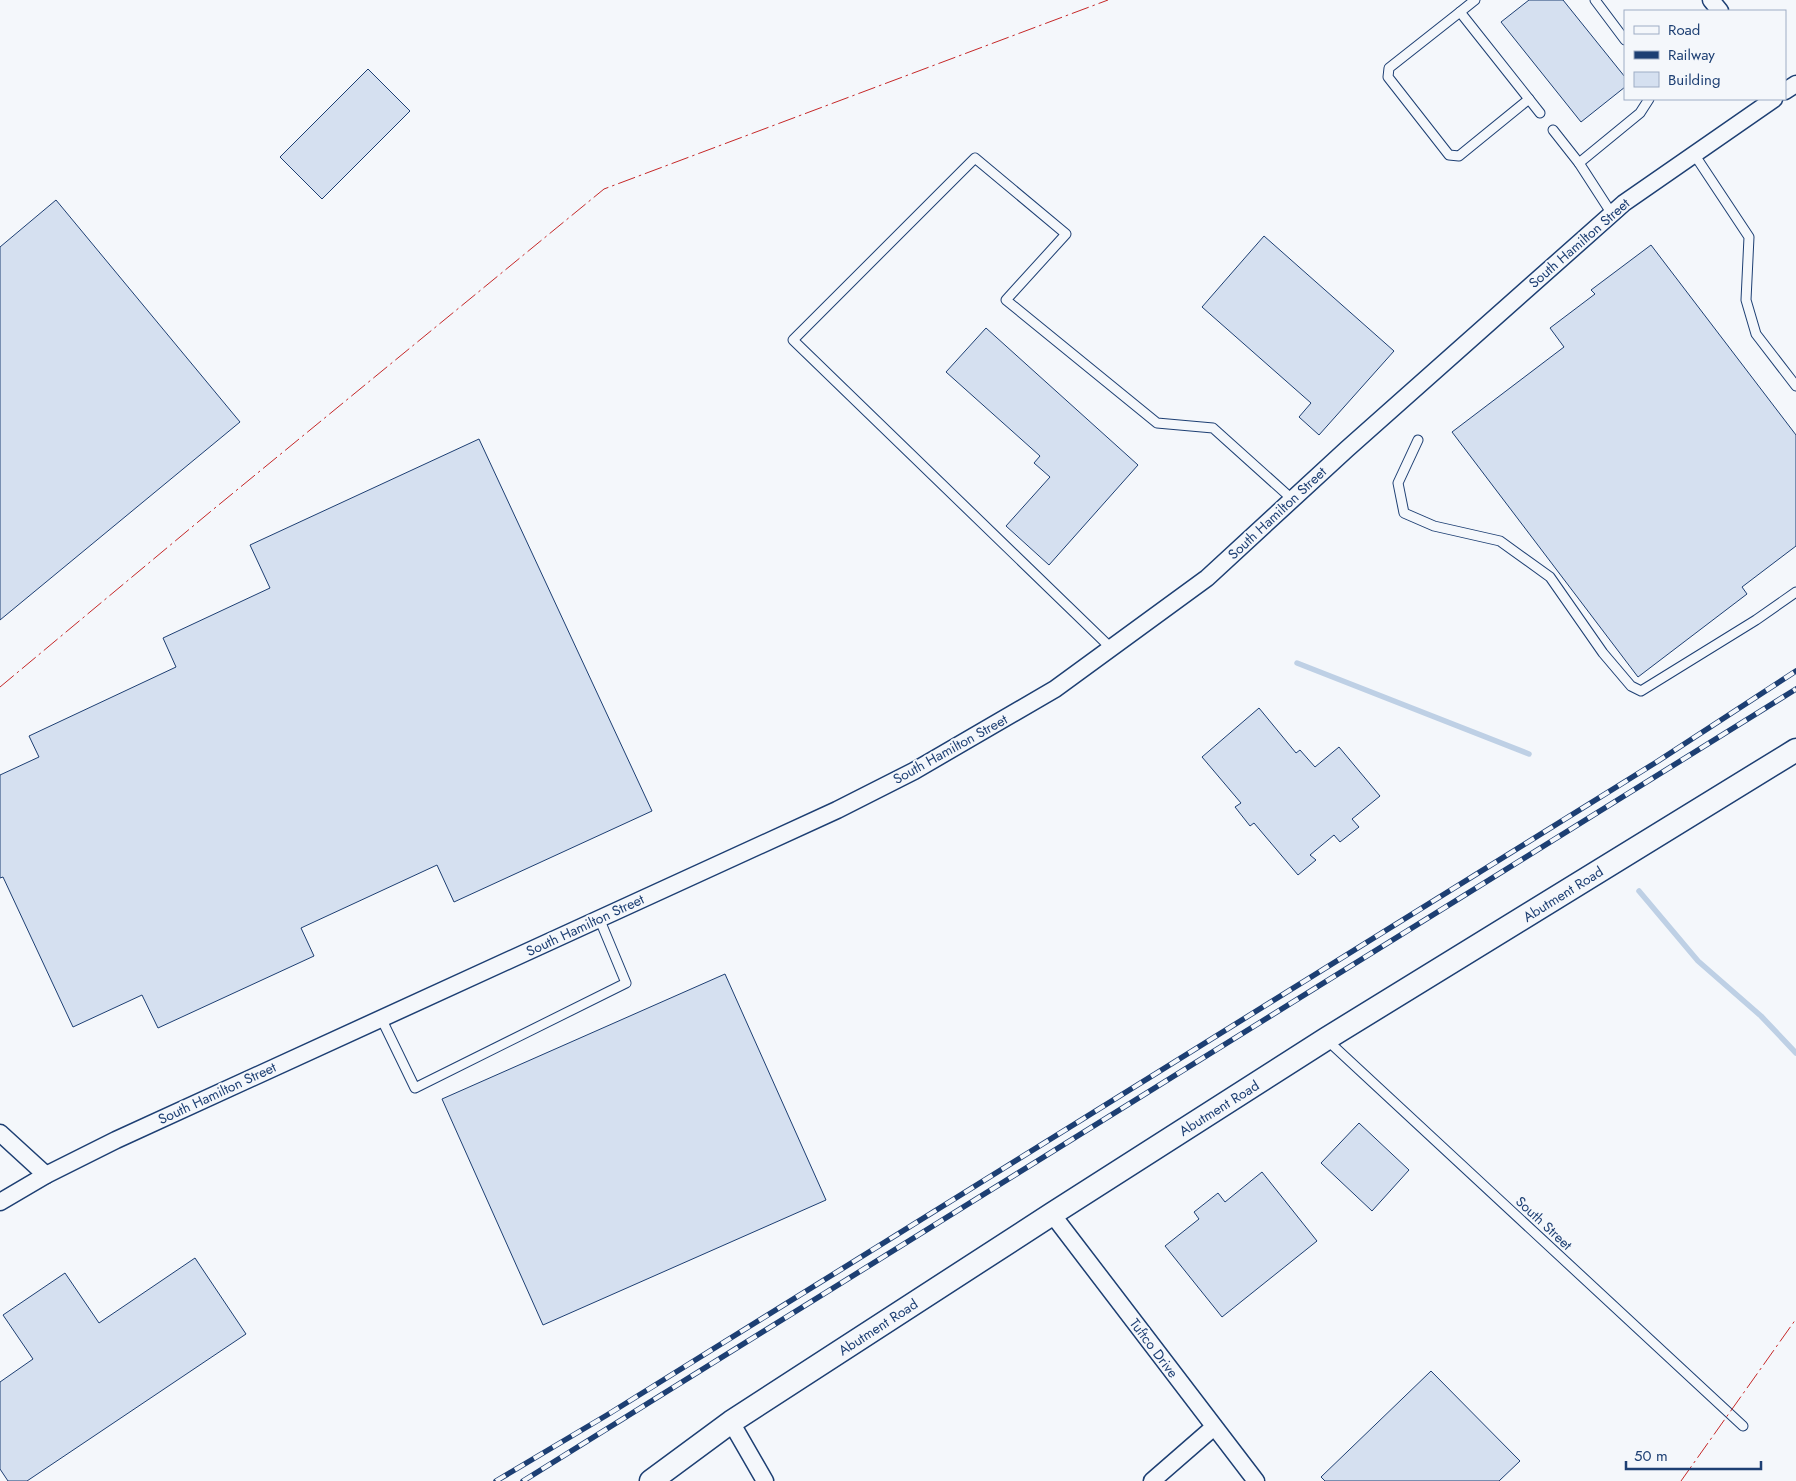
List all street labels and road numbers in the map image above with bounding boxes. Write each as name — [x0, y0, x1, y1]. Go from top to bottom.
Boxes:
street label: South Hamilton Street — [1524, 193, 1634, 293]
street label: South Hamilton Street — [1223, 462, 1331, 564]
street label: South Hamilton Street — [889, 709, 1011, 789]
street label: Abutment Road — [1519, 861, 1607, 927]
street label: South Hamilton Street — [523, 889, 648, 961]
street label: South Hamilton Street — [155, 1057, 280, 1129]
street label: Abutment Road — [1175, 1075, 1263, 1141]
street label: South Street — [1511, 1191, 1577, 1255]
street label: Abutment Road — [834, 1294, 922, 1360]
street label: Tuftco Drive — [1125, 1314, 1183, 1382]

